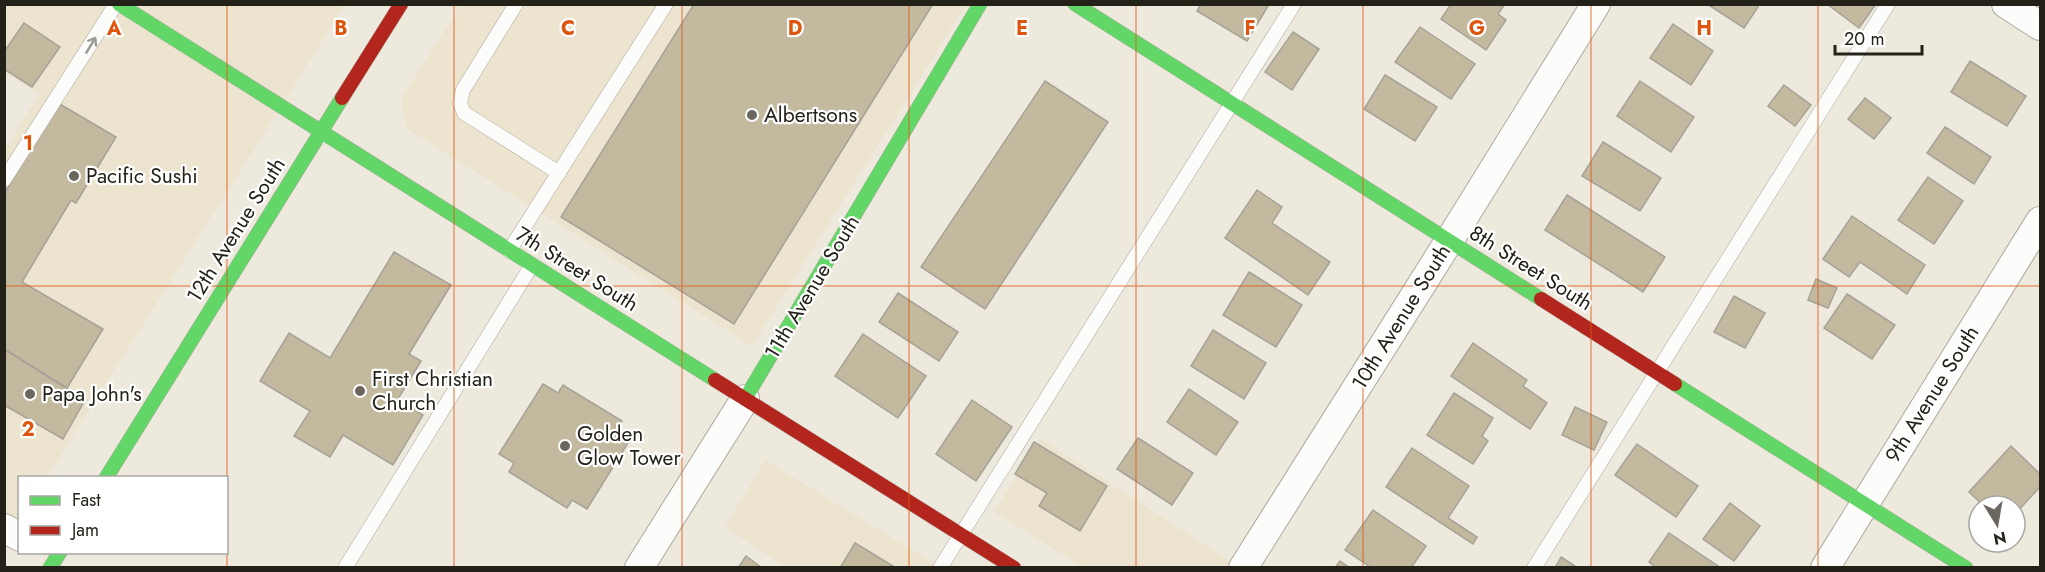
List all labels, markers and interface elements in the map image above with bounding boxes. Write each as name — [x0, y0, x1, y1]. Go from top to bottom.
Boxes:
text: A — [106, 14, 122, 43]
text: B — [334, 14, 348, 43]
text: C — [561, 14, 575, 43]
text: D — [788, 14, 802, 43]
text: E — [1016, 14, 1028, 43]
text: F — [1244, 14, 1256, 43]
text: G — [1469, 14, 1485, 43]
text: H — [1696, 14, 1712, 43]
scale bar — [1835, 18, 1922, 56]
text: 20 m — [1844, 26, 1884, 52]
one-way arrow — [86, 37, 98, 54]
place label: Albertsons — [764, 100, 857, 130]
marker: Albertsons — [745, 108, 759, 122]
text: 1 — [23, 129, 33, 158]
street label: 12th Avenue South — [179, 152, 293, 308]
place label: Pacific Sushi — [86, 161, 198, 191]
marker: Pacific Sushi — [67, 169, 81, 183]
street label: 11th Avenue South — [757, 209, 867, 365]
street label: 8th Street South — [1464, 218, 1598, 318]
street label: 7th Street South — [510, 219, 644, 319]
street label: 10th Avenue South — [1344, 239, 1458, 395]
street label: 9th Avenue South — [1878, 320, 1986, 468]
place label: First Christian Church — [372, 364, 493, 418]
place label: Papa John's — [42, 379, 142, 409]
marker: First Christian Church — [353, 384, 367, 398]
marker: Papa John's — [23, 387, 37, 401]
text: 2 — [21, 415, 35, 444]
place label: Golden Glow Tower — [577, 419, 681, 473]
marker: Golden Glow Tower — [558, 439, 572, 453]
legend — [18, 476, 228, 554]
text: Fast — [72, 487, 101, 513]
north arrow — [1967, 494, 2027, 554]
text: Jam — [70, 517, 99, 543]
text: N — [1991, 526, 2008, 551]

